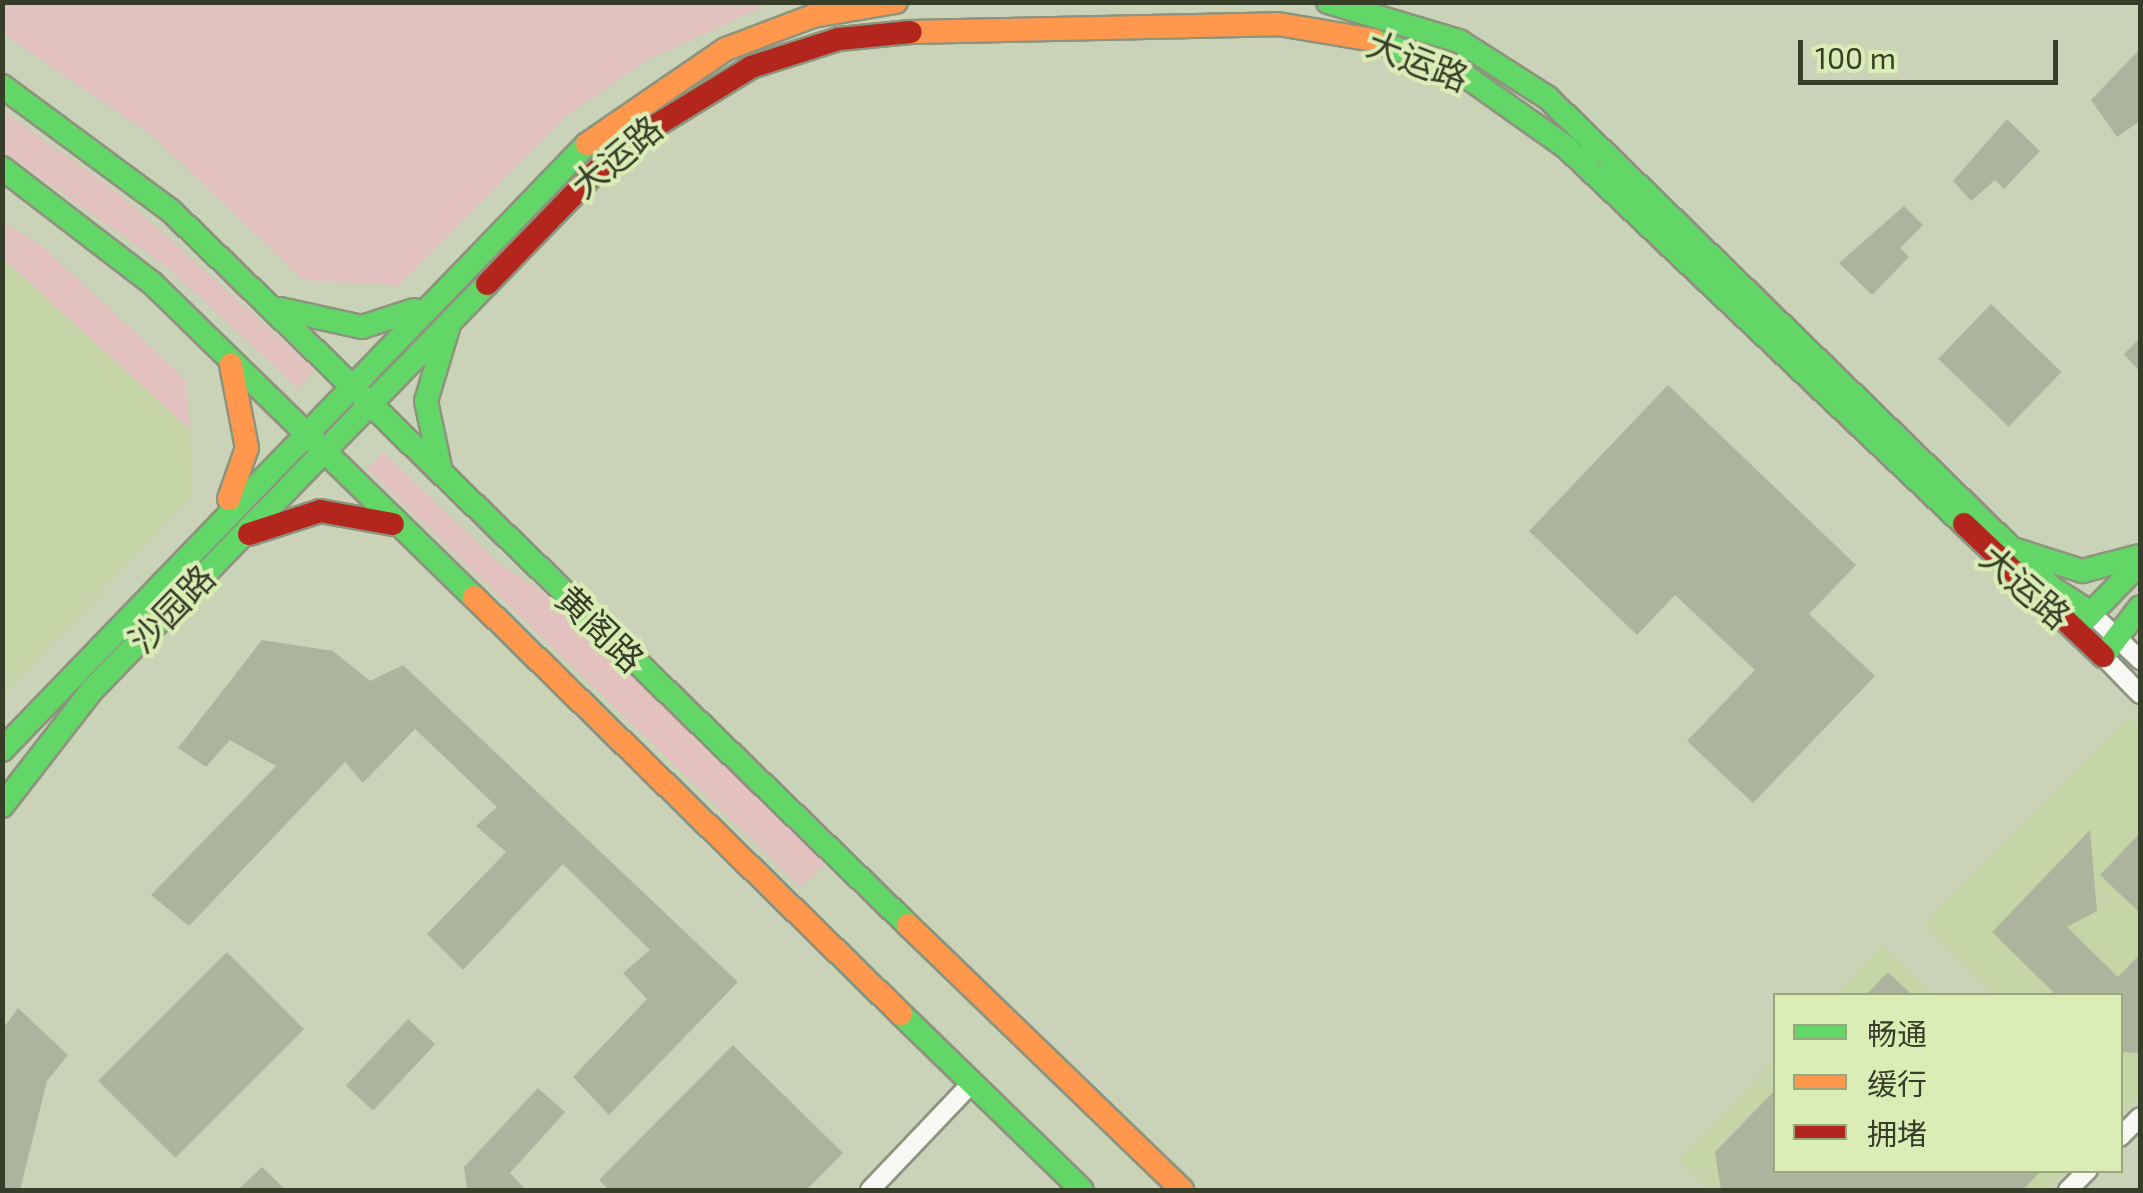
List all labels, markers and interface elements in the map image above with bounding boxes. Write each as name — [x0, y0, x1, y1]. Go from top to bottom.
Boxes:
scale bar — [1803, 20, 2063, 82]
street label: 大运路 — [1361, 22, 1475, 98]
text: 100 m — [1815, 39, 1896, 75]
street label: 大运路 — [562, 106, 670, 206]
street label: 大运路 — [1973, 536, 2079, 636]
street label: 沙园路 — [119, 556, 223, 660]
street label: 黄阁路 — [549, 576, 653, 680]
legend — [1773, 993, 2123, 1173]
text: 畅通 — [1867, 1015, 1927, 1051]
text: 缓行 — [1867, 1065, 1927, 1101]
text: 拥堵 — [1867, 1115, 1927, 1151]

